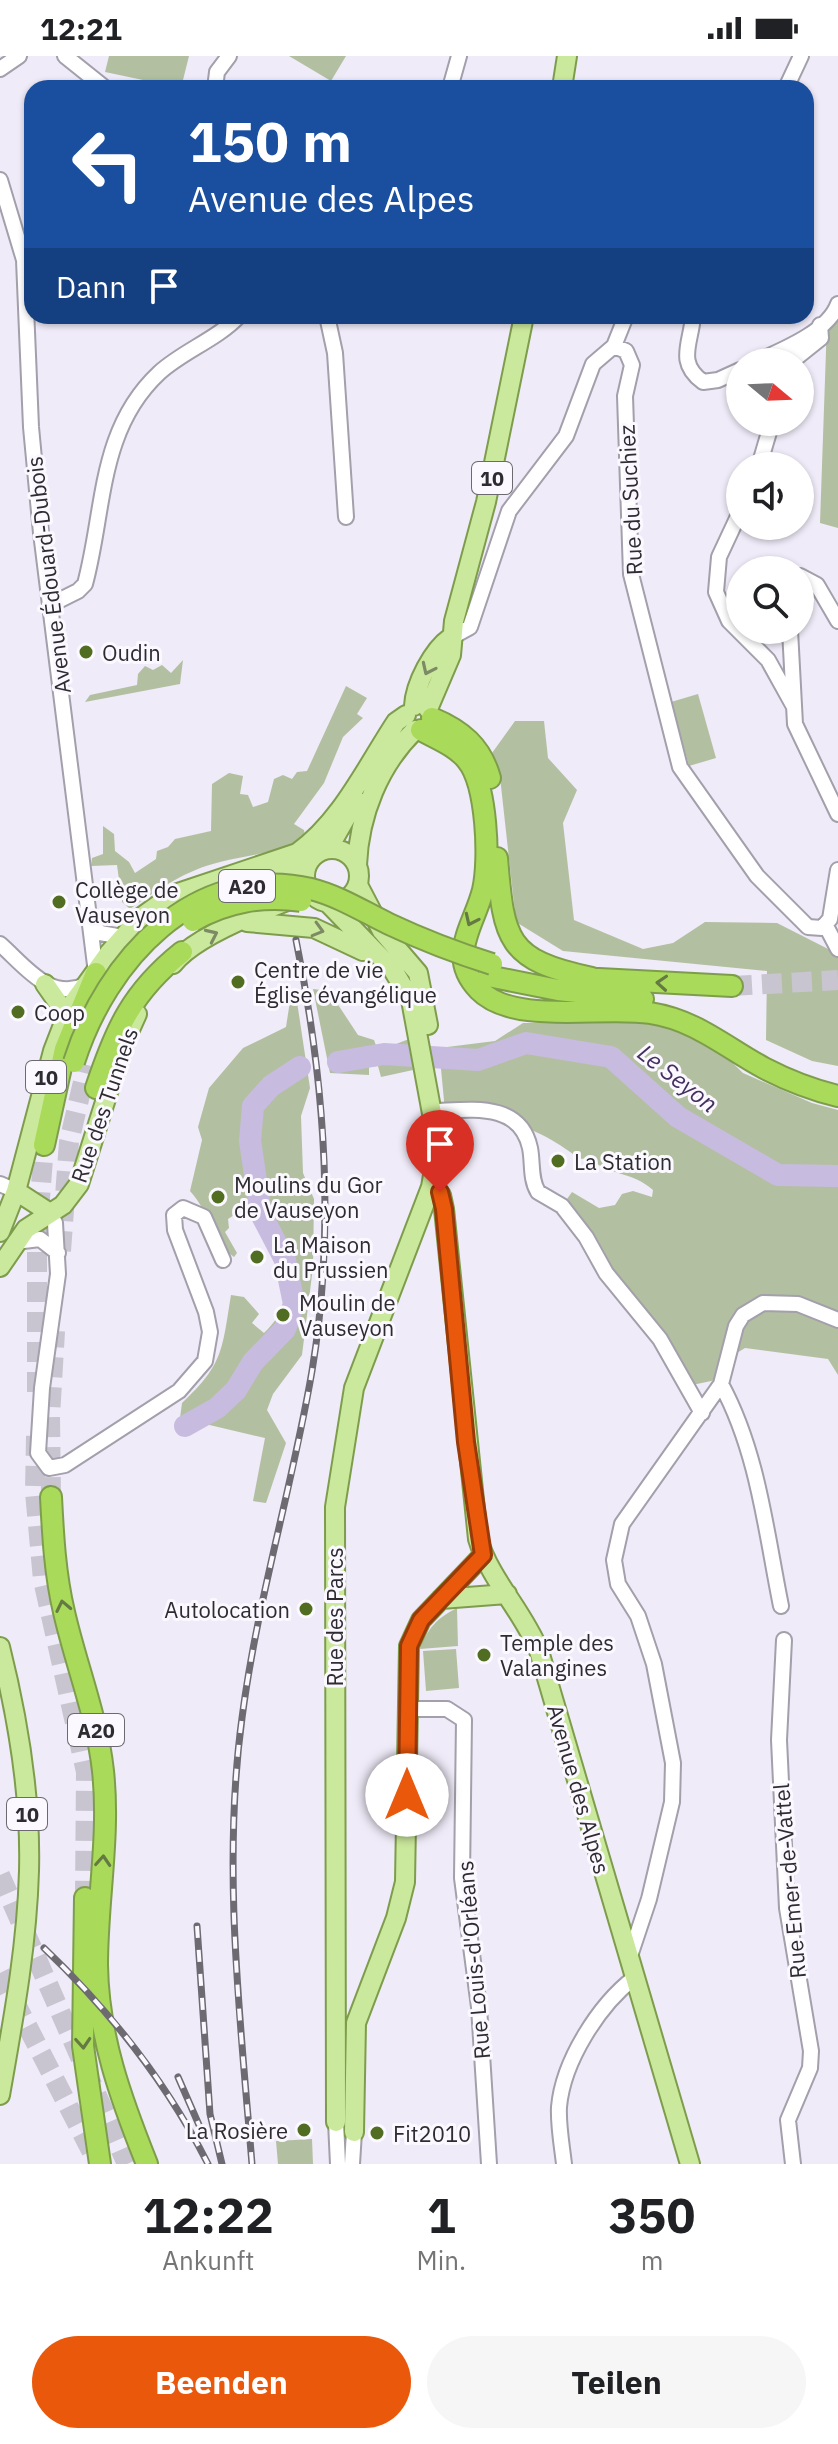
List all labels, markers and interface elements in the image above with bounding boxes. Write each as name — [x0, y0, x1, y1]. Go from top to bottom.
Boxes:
text: 12:21 — [40, 9, 122, 48]
text: 150 m — [188, 105, 352, 177]
icon: left — [56, 112, 160, 216]
text: Avenue des Alpes — [188, 175, 474, 222]
icon: arrive — [142, 264, 186, 308]
text: Dann — [56, 267, 126, 306]
north arrow — [726, 348, 814, 436]
map controls — [726, 348, 814, 644]
street label: Rue du Suchiez — [612, 424, 648, 576]
button: sound — [726, 452, 814, 540]
street label: Avenue Édouard-Dubois — [19, 455, 77, 695]
road number: 10 — [472, 462, 512, 494]
button: search — [726, 556, 814, 644]
place label: Oudin — [102, 638, 161, 667]
marker: Oudin — [77, 643, 95, 661]
one-way arrow — [422, 661, 438, 675]
road number: A20 — [219, 870, 275, 902]
place label: Collège de Vauseyon — [75, 875, 179, 929]
marker: Collège de Vauseyon — [50, 893, 68, 911]
one-way arrow — [465, 912, 481, 927]
one-way arrow — [311, 921, 325, 937]
one-way arrow — [204, 929, 219, 945]
place label: Centre de vie Église évangélique — [254, 955, 437, 1009]
marker: Centre de vie Église évangélique — [229, 973, 247, 991]
one-way arrow — [655, 975, 668, 992]
place label: Coop — [34, 998, 85, 1027]
marker: Coop — [9, 1003, 27, 1021]
street label: Rue des Tunnels — [64, 1024, 144, 1186]
water label: Le Seyon — [631, 1037, 725, 1119]
road number: 10 — [26, 1061, 66, 1093]
pin — [406, 1110, 474, 1192]
icon: arrive — [418, 1122, 462, 1166]
place label: La Station — [574, 1147, 672, 1176]
marker: La Station — [549, 1152, 567, 1170]
place label: Moulins du Gor de Vauseyon — [234, 1170, 383, 1224]
marker: Moulins du Gor de Vauseyon — [209, 1188, 227, 1206]
place label: La Maison du Prussien — [273, 1230, 389, 1284]
marker: La Maison du Prussien — [248, 1248, 266, 1266]
place label: Moulin de Vauseyon — [299, 1288, 396, 1342]
marker: Moulin de Vauseyon — [274, 1306, 292, 1324]
street label: Rue des Parcs — [320, 1547, 349, 1687]
place label: Autolocation — [164, 1595, 290, 1624]
one-way arrow — [55, 1600, 72, 1613]
marker: Autolocation — [297, 1600, 315, 1618]
place label: Temple des Valangines — [500, 1628, 614, 1682]
marker: Temple des Valangines — [475, 1646, 493, 1664]
street label: Avenue des Alpes — [541, 1701, 617, 1877]
road number: A20 — [68, 1714, 124, 1746]
position arrow — [365, 1753, 449, 1837]
street label: Rue Emer-de-Vattel — [766, 1782, 812, 1980]
road number: 10 — [7, 1798, 47, 1830]
one-way arrow — [94, 1854, 111, 1867]
street label: Rue Louis-d'Orléans — [450, 1860, 496, 2060]
one-way arrow — [75, 2037, 92, 2050]
place label: La Rosière — [186, 2116, 288, 2145]
place label: Fit2010 — [393, 2119, 471, 2148]
marker: La Rosière — [295, 2121, 313, 2139]
marker: Fit2010 — [368, 2124, 386, 2142]
text: 12:22 — [143, 2184, 274, 2246]
text: 1 — [427, 2184, 456, 2246]
text: 350 — [609, 2184, 695, 2246]
text: Ankunft — [162, 2243, 254, 2277]
text: Min. — [417, 2243, 466, 2277]
text: m — [641, 2243, 663, 2277]
button: Beenden — [32, 2336, 411, 2428]
button: Teilen — [427, 2336, 806, 2428]

